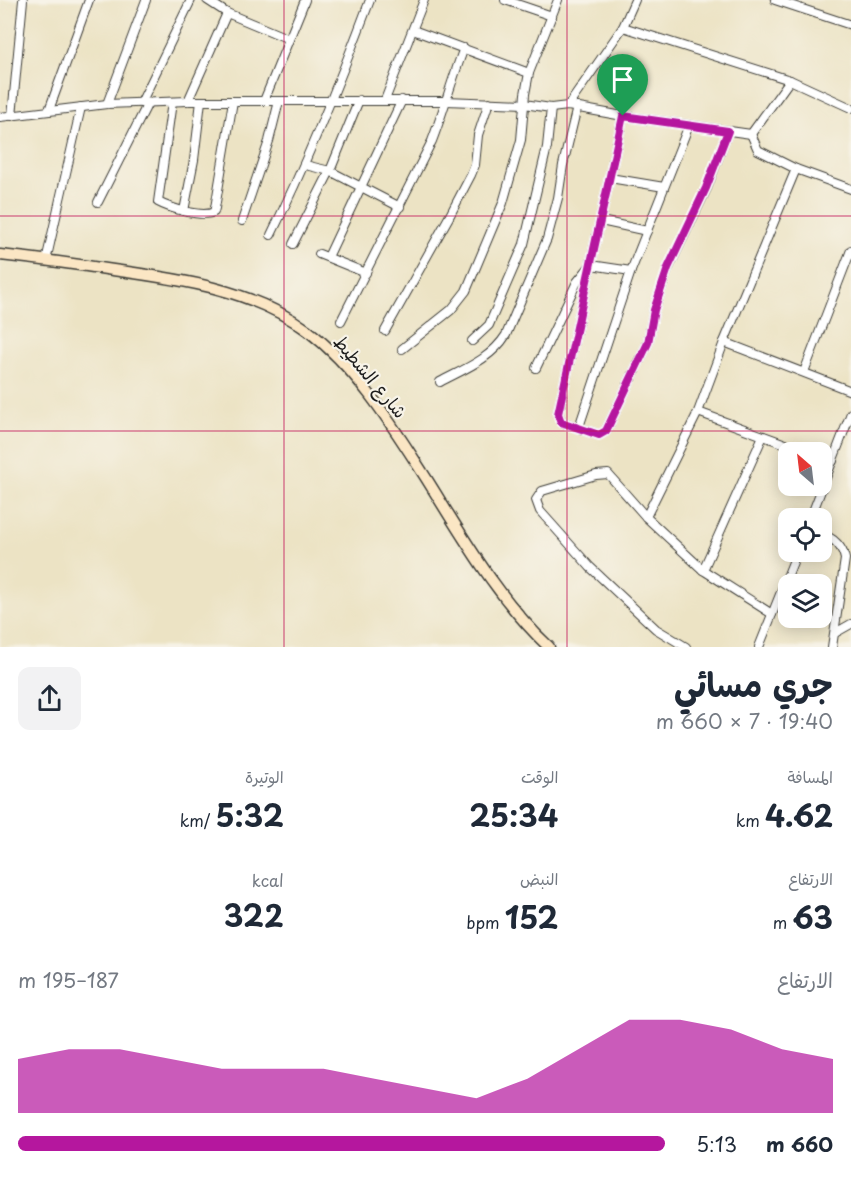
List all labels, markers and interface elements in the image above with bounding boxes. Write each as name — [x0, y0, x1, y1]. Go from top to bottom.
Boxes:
pin — [597, 54, 648, 116]
icon: arrive — [606, 63, 639, 96]
street label: شارع الشطيط — [328, 328, 414, 424]
north arrow — [778, 442, 832, 496]
map controls — [778, 442, 832, 628]
button: locate — [778, 508, 832, 562]
button: layers — [778, 574, 832, 628]
text: جري مسائي — [674, 658, 833, 708]
button: share — [18, 667, 81, 730]
text: 19:40 · 7 × 660 m — [656, 706, 833, 736]
text: الوتيرة — [245, 764, 284, 788]
text: الوقت — [521, 764, 558, 788]
text: المسافة — [787, 764, 833, 788]
text: 5:32 — [216, 792, 284, 837]
text: 25:34 — [469, 792, 558, 837]
text: 4.62 — [765, 792, 833, 837]
text: /km — [180, 808, 216, 832]
text: km — [736, 808, 765, 832]
text: النبض — [520, 866, 558, 890]
text: الارتفاع — [788, 866, 833, 890]
text: kcal — [252, 868, 284, 892]
text: 322 — [224, 892, 284, 937]
text: 152 — [505, 894, 558, 939]
text: 63 — [793, 894, 833, 939]
text: bpm — [466, 910, 505, 934]
text: m — [773, 910, 793, 934]
text: 187–195 m — [18, 965, 119, 995]
text: الارتفاع — [777, 965, 833, 995]
text: 5:13 — [696, 1129, 737, 1159]
text: 660 m — [766, 1129, 833, 1159]

